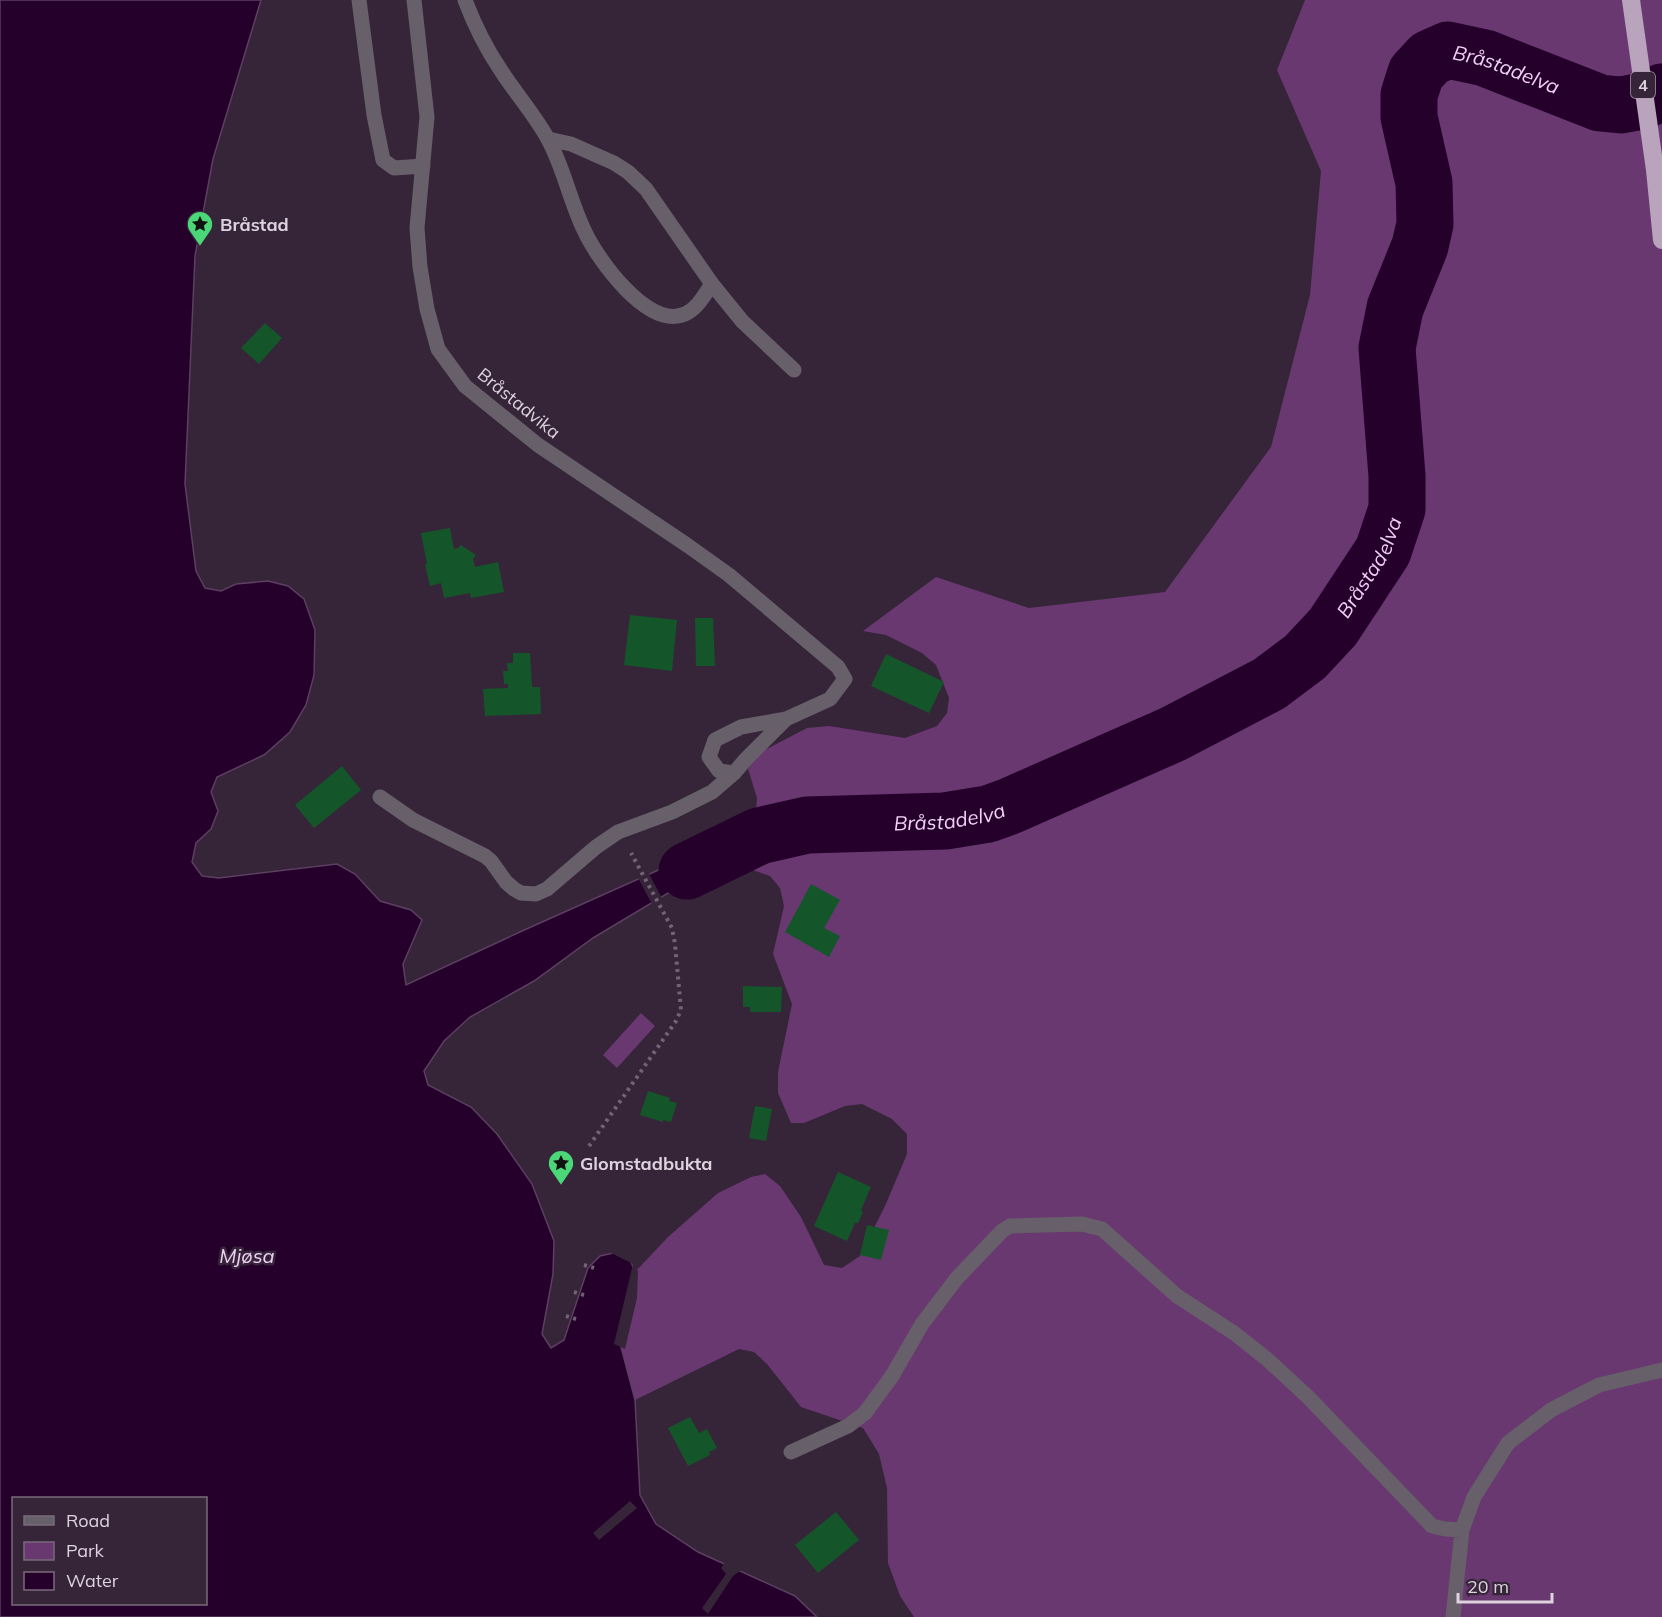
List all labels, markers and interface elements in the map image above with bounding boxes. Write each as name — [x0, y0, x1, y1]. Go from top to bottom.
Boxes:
water label: Bråstadelva — [1451, 39, 1563, 99]
road number: 4 — [1631, 72, 1655, 98]
place icon: Bråstad — [185, 209, 215, 247]
place label: Bråstad — [220, 213, 289, 236]
street label: Bråstadvika — [473, 363, 565, 443]
water label: Bråstadelva — [1330, 514, 1406, 622]
water label: Bråstadelva — [893, 796, 1008, 835]
place icon: Glomstadbukta — [546, 1148, 576, 1186]
place label: Glomstadbukta — [580, 1152, 712, 1175]
water label: Mjøsa — [219, 1243, 275, 1268]
legend — [12, 1497, 207, 1605]
text: Road — [66, 1509, 110, 1532]
text: Park — [66, 1539, 105, 1562]
scale bar — [1458, 1566, 1552, 1604]
text: Water — [66, 1569, 119, 1592]
text: 20 m — [1467, 1575, 1509, 1598]

